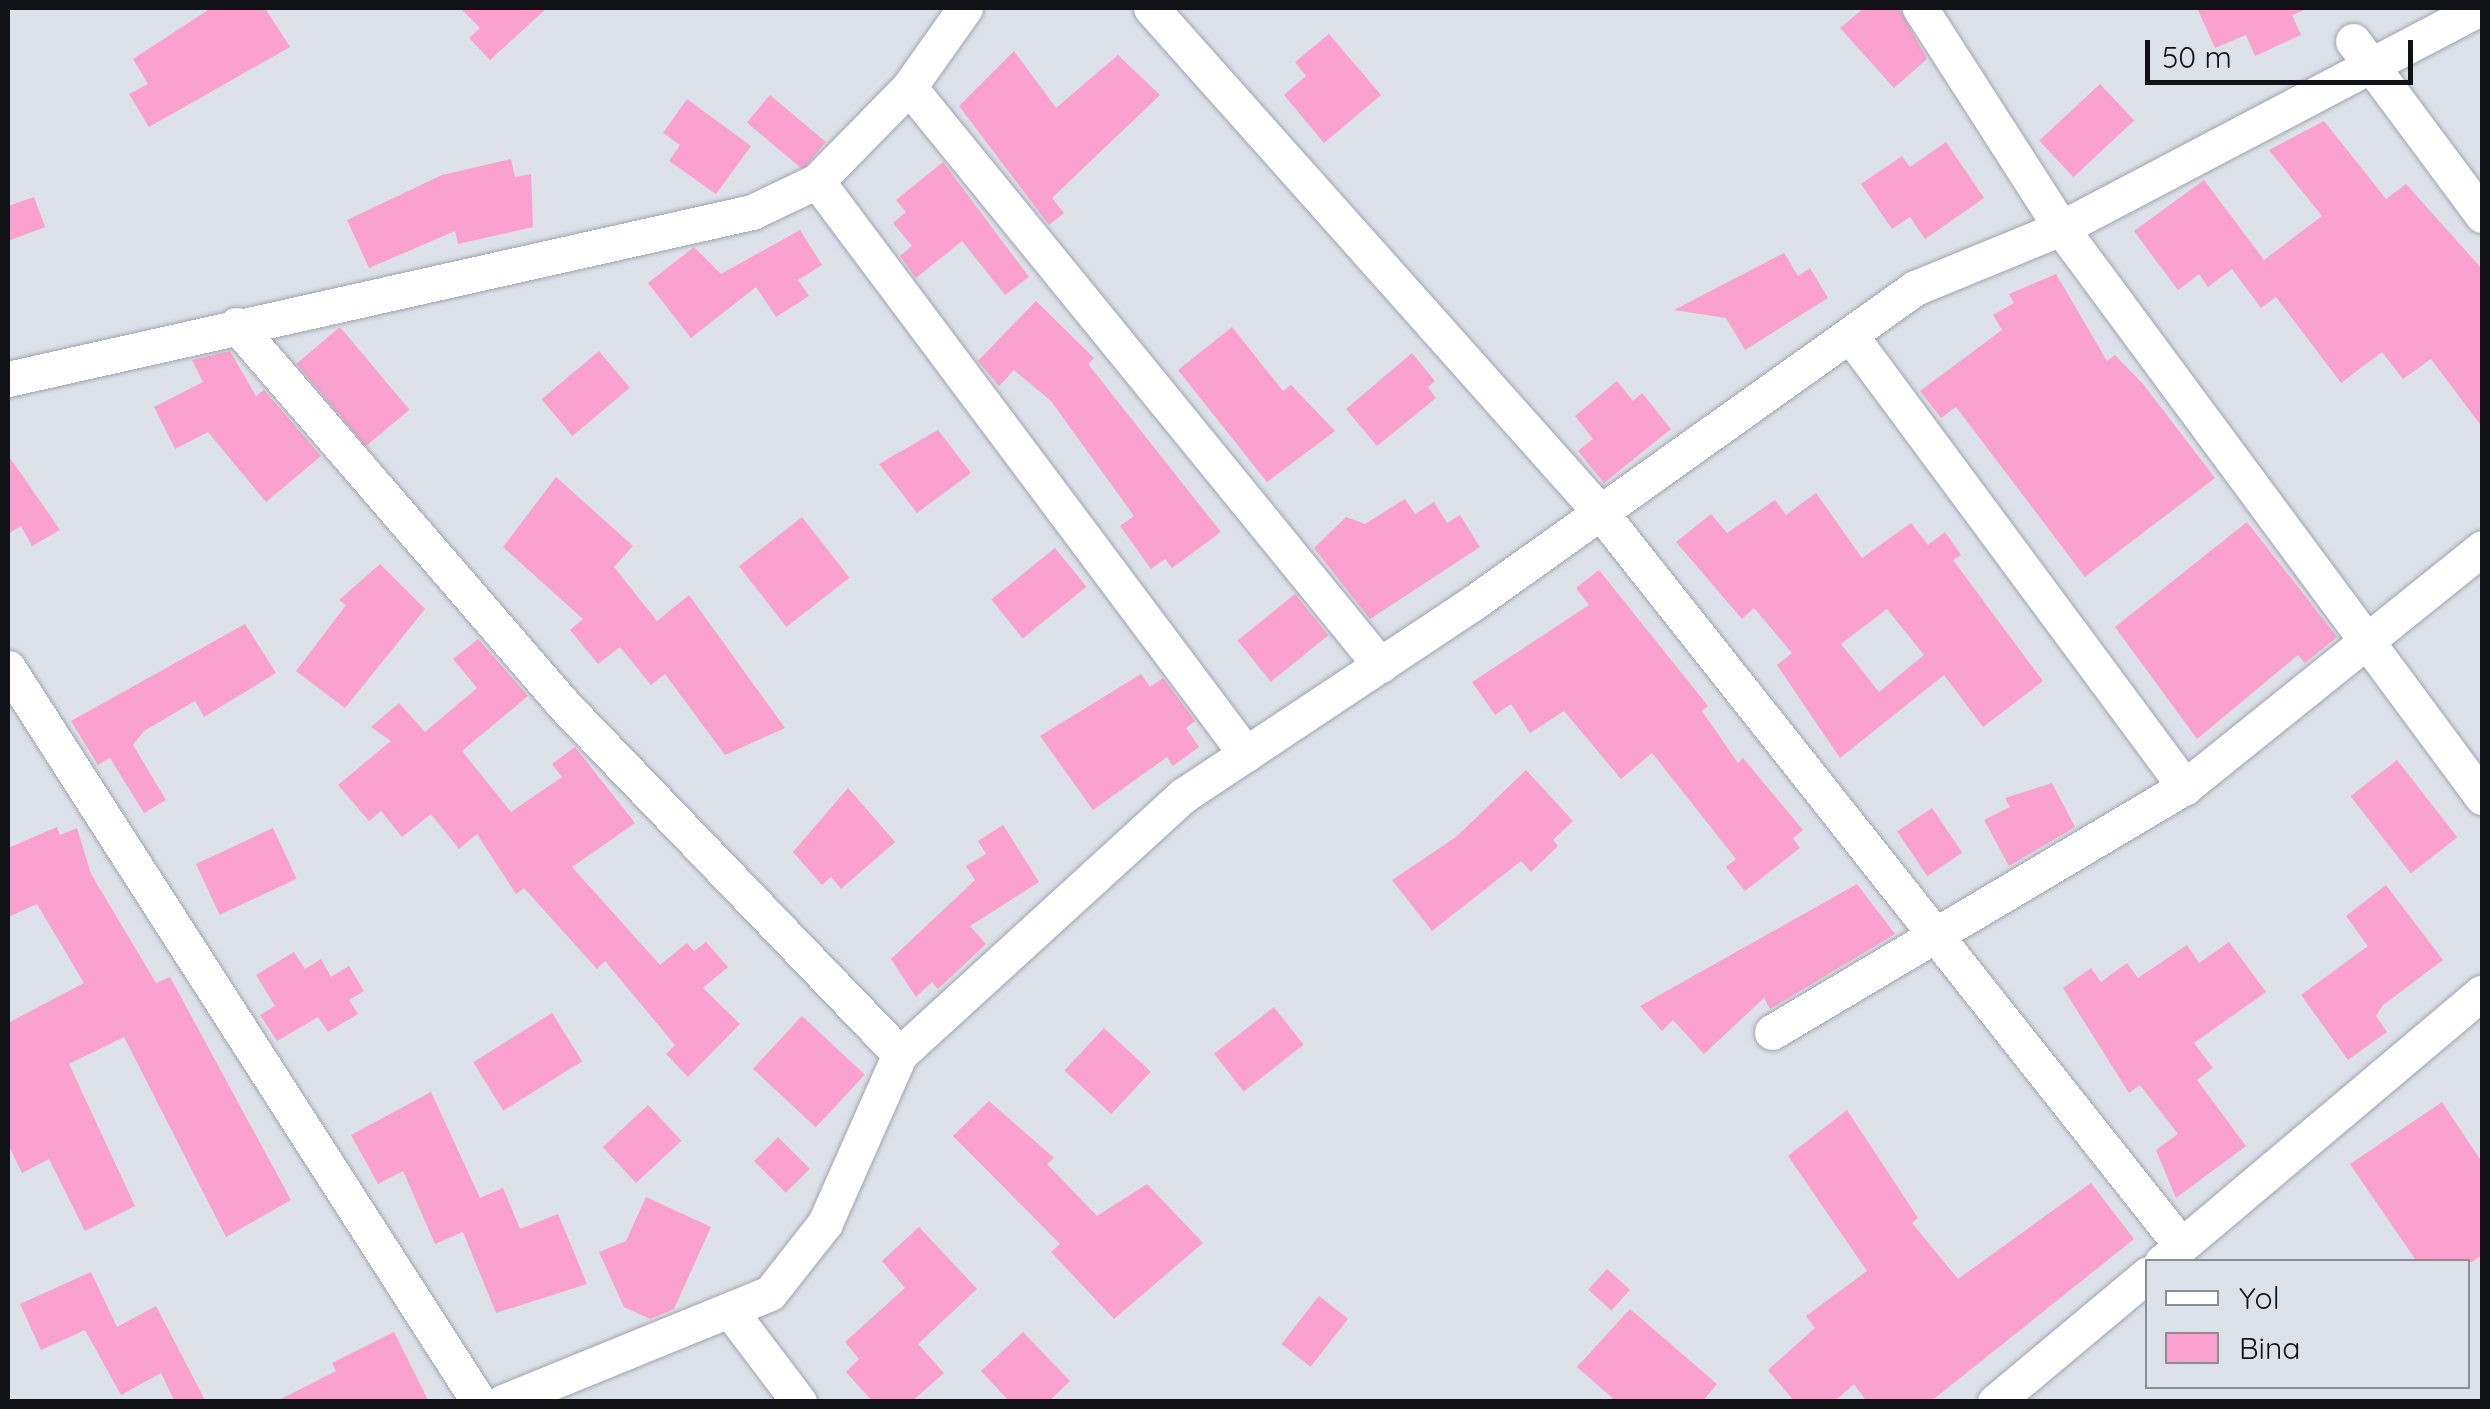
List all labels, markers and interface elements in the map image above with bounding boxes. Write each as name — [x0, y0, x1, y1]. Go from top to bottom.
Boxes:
scale bar — [2150, 20, 2418, 82]
text: 50 m — [2162, 38, 2232, 76]
legend — [2145, 1259, 2470, 1389]
text: Yol — [2239, 1279, 2280, 1317]
text: Bina — [2239, 1329, 2300, 1367]

